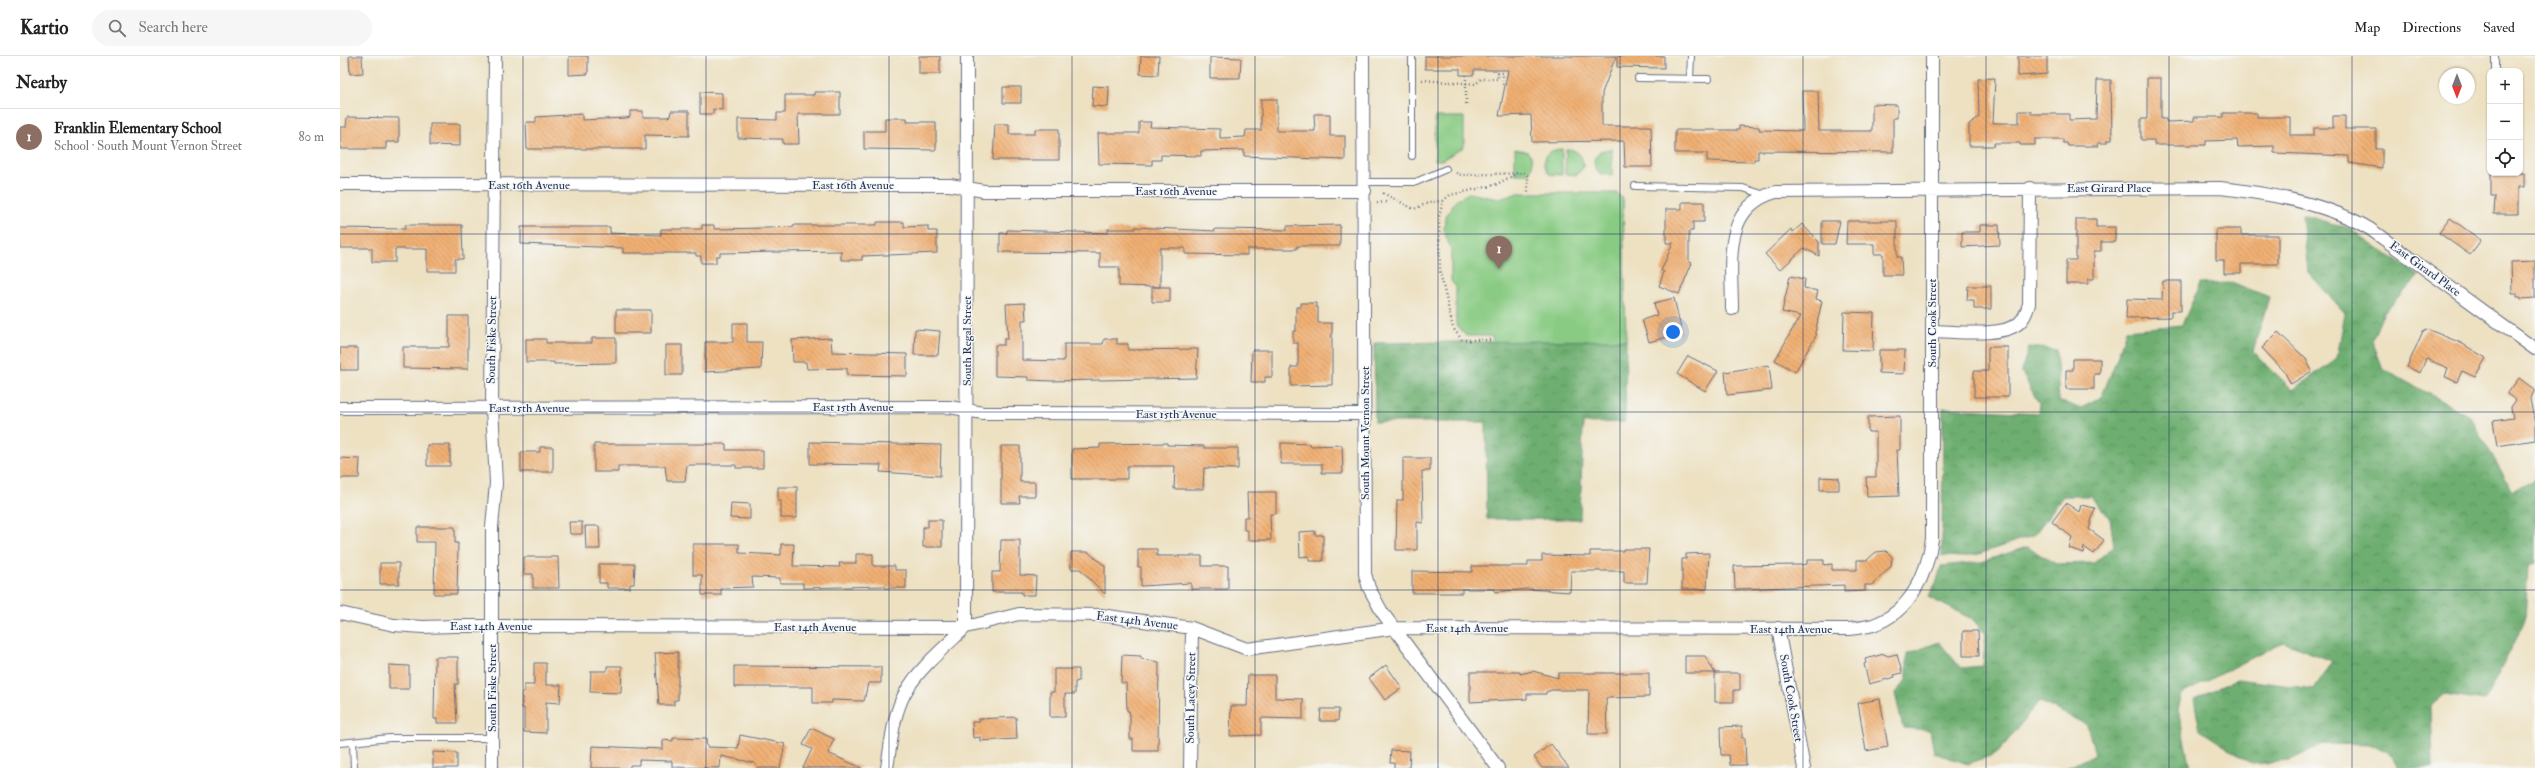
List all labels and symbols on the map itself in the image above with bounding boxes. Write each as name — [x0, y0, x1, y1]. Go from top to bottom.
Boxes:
north arrow — [2439, 68, 2475, 104]
street label: East 16th Avenue — [488, 178, 570, 193]
street label: East 16th Avenue — [812, 178, 894, 193]
street label: East Girard Place — [2067, 181, 2151, 196]
street label: East 16th Avenue — [1135, 184, 1217, 199]
pin: 1 — [1486, 236, 1512, 269]
street label: East Girard Place — [2386, 238, 2464, 300]
street label: South Cook Street — [1925, 278, 1940, 367]
street label: South Fiske Street — [484, 296, 500, 384]
street label: South Regal Street — [960, 296, 975, 386]
your location — [1663, 322, 1683, 342]
street label: South Mount Vernon Street — [1358, 366, 1373, 500]
street label: East 15th Avenue — [812, 400, 894, 415]
street label: East 15th Avenue — [488, 401, 570, 416]
street label: East 15th Avenue — [1135, 407, 1217, 422]
street label: East 14th Avenue — [1095, 609, 1179, 633]
street label: East 14th Avenue — [450, 619, 532, 634]
street label: East 14th Avenue — [774, 620, 856, 635]
street label: East 14th Avenue — [1426, 621, 1508, 636]
street label: East 14th Avenue — [1750, 622, 1832, 637]
street label: South Fiske Street — [485, 644, 500, 732]
street label: South Lacey Street — [1183, 652, 1199, 744]
street label: South Cook Street — [1776, 653, 1806, 743]

